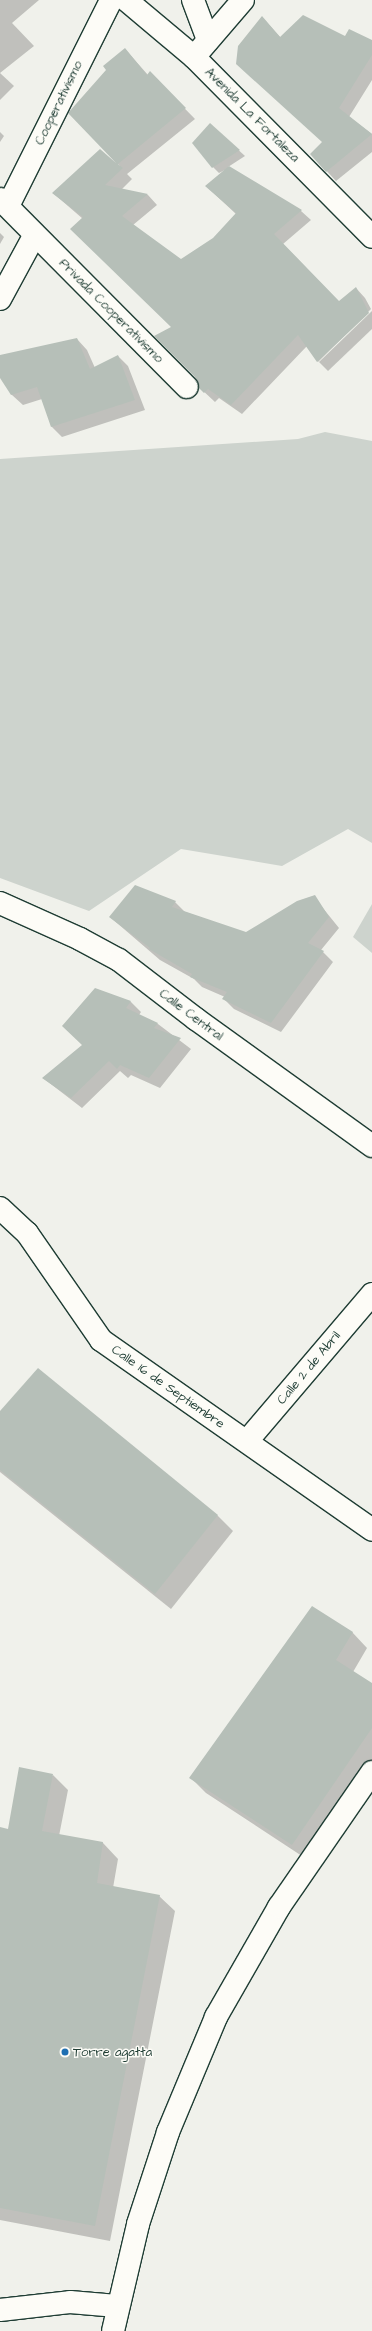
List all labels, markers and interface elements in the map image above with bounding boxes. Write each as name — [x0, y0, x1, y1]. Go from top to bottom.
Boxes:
street label: Cooperativismo — [32, 58, 86, 148]
street label: Avenida La Fortaleza — [201, 64, 303, 166]
street label: Privada Cooperativismo — [56, 256, 166, 366]
street label: Calle Central — [156, 986, 226, 1044]
street label: Calle 2 de Abril — [274, 1328, 344, 1408]
street label: Calle 16 de Septiembre — [108, 1342, 228, 1432]
place label: Torre agatta — [73, 2044, 152, 2060]
marker: Torre agatta — [60, 2047, 70, 2057]

